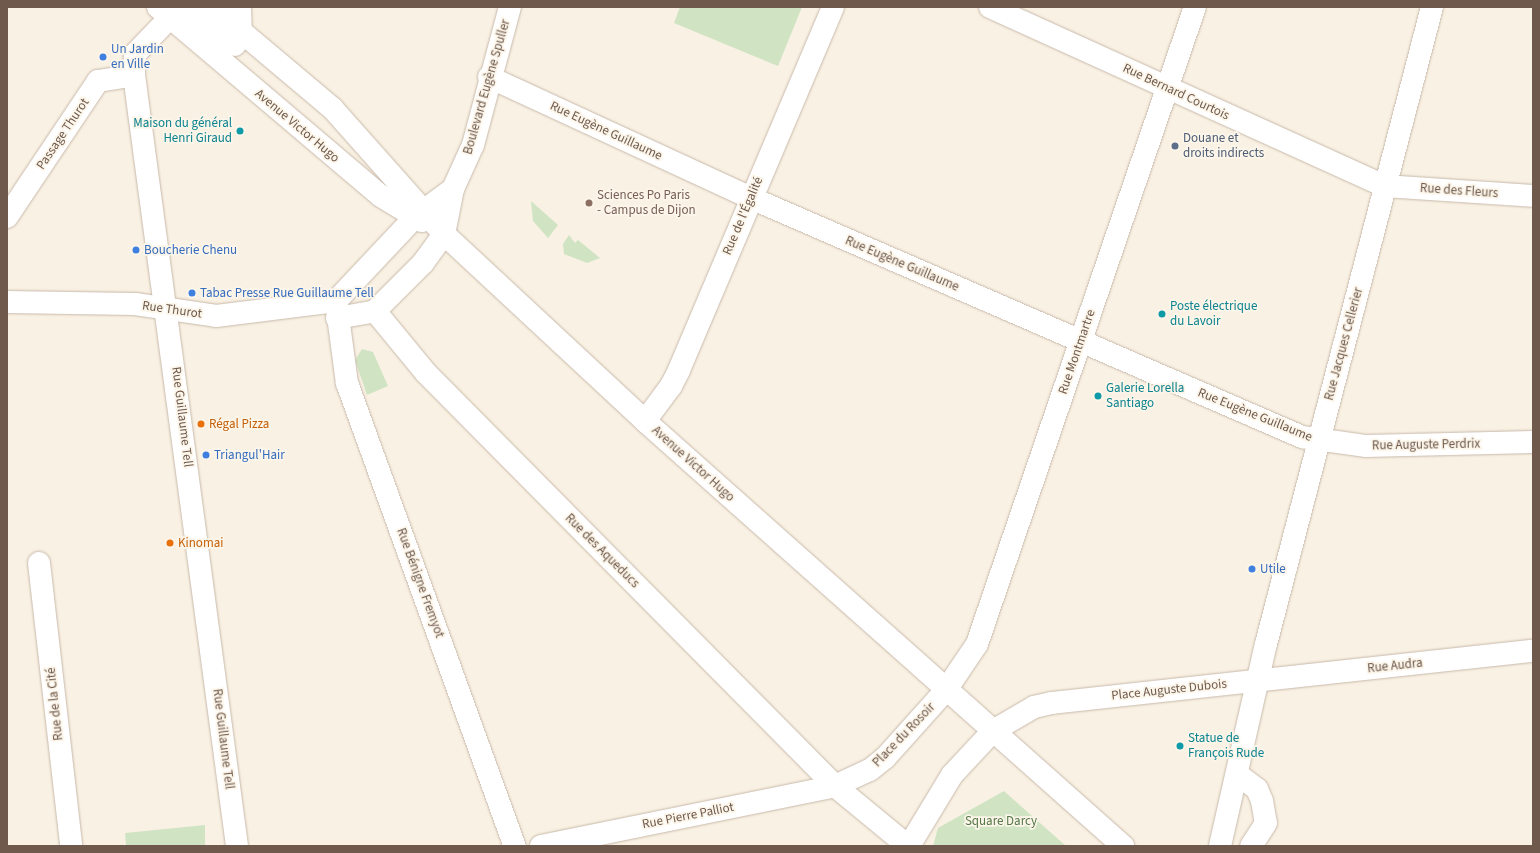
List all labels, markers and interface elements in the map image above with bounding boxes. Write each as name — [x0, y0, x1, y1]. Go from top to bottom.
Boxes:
street label: Boulevard Eugène Spuller — [460, 18, 514, 156]
place label: Un Jardin en Ville — [111, 42, 164, 73]
marker: Un Jardin en Ville — [98, 52, 108, 62]
street label: Rue Bernard Courtois — [1120, 60, 1232, 124]
street label: Avenue Victor Hugo — [252, 86, 342, 166]
street label: Passage Thurot — [33, 95, 93, 173]
street label: Rue Eugène Guillaume — [547, 98, 665, 164]
place label: Maison du général Henri Giraud — [133, 116, 232, 147]
marker: Maison du général Henri Giraud — [235, 126, 245, 136]
place label: Douane et droits indirects — [1183, 131, 1264, 162]
marker: Douane et droits indirects — [1170, 141, 1180, 151]
street label: Rue de l'Égalité — [720, 175, 766, 257]
street label: Rue des Fleurs — [1419, 180, 1499, 202]
place label: Sciences Po Paris - Campus de Dijon — [597, 188, 696, 219]
marker: Sciences Po Paris - Campus de Dijon — [584, 198, 594, 208]
street label: Rue Eugène Guillaume — [843, 233, 961, 295]
place label: Boucherie Chenu — [144, 242, 237, 258]
marker: Boucherie Chenu — [131, 245, 141, 255]
place label: Tabac Presse Rue Guillaume Tell — [200, 285, 374, 301]
street label: Rue Jacques Cellerier — [1321, 286, 1367, 402]
marker: Tabac Presse Rue Guillaume Tell — [187, 288, 197, 298]
street label: Rue Thurot — [141, 298, 203, 322]
place label: Poste électrique du Lavoir — [1170, 299, 1257, 330]
street label: Rue Montmartre — [1055, 308, 1099, 396]
marker: Poste électrique du Lavoir — [1157, 309, 1167, 319]
street label: Rue Guillaume Tell — [168, 366, 196, 468]
place label: Galerie Lorella Santiago — [1106, 381, 1184, 412]
street label: Rue Eugène Guillaume — [1195, 385, 1315, 445]
marker: Galerie Lorella Santiago — [1093, 391, 1103, 401]
place label: Régal Pizza — [209, 416, 269, 432]
marker: Régal Pizza — [196, 419, 206, 429]
street label: Avenue Victor Hugo — [649, 423, 737, 505]
street label: Rue Auguste Perdrix — [1372, 436, 1480, 454]
place label: Triangul'Hair — [214, 447, 285, 463]
marker: Triangul'Hair — [201, 450, 211, 460]
street label: Rue des Aqueducs — [562, 511, 642, 591]
street label: Rue Bénigne Fremyot — [393, 526, 447, 640]
place label: Kinomai — [178, 535, 223, 551]
marker: Kinomai — [165, 538, 175, 548]
place label: Utile — [1260, 561, 1286, 577]
marker: Utile — [1247, 564, 1257, 574]
street label: Rue Audra — [1367, 655, 1423, 677]
street label: Rue de la Cité — [43, 667, 67, 741]
street label: Place Auguste Dubois — [1111, 676, 1227, 704]
street label: Rue Guillaume Tell — [209, 688, 237, 790]
street label: Place du Rosoir — [869, 700, 939, 770]
place label: Statue de François Rude — [1188, 731, 1264, 762]
marker: Statue de François Rude — [1175, 741, 1185, 751]
street label: Rue Pierre Palliot — [641, 799, 735, 833]
park label: Square Darcy — [965, 813, 1037, 829]

